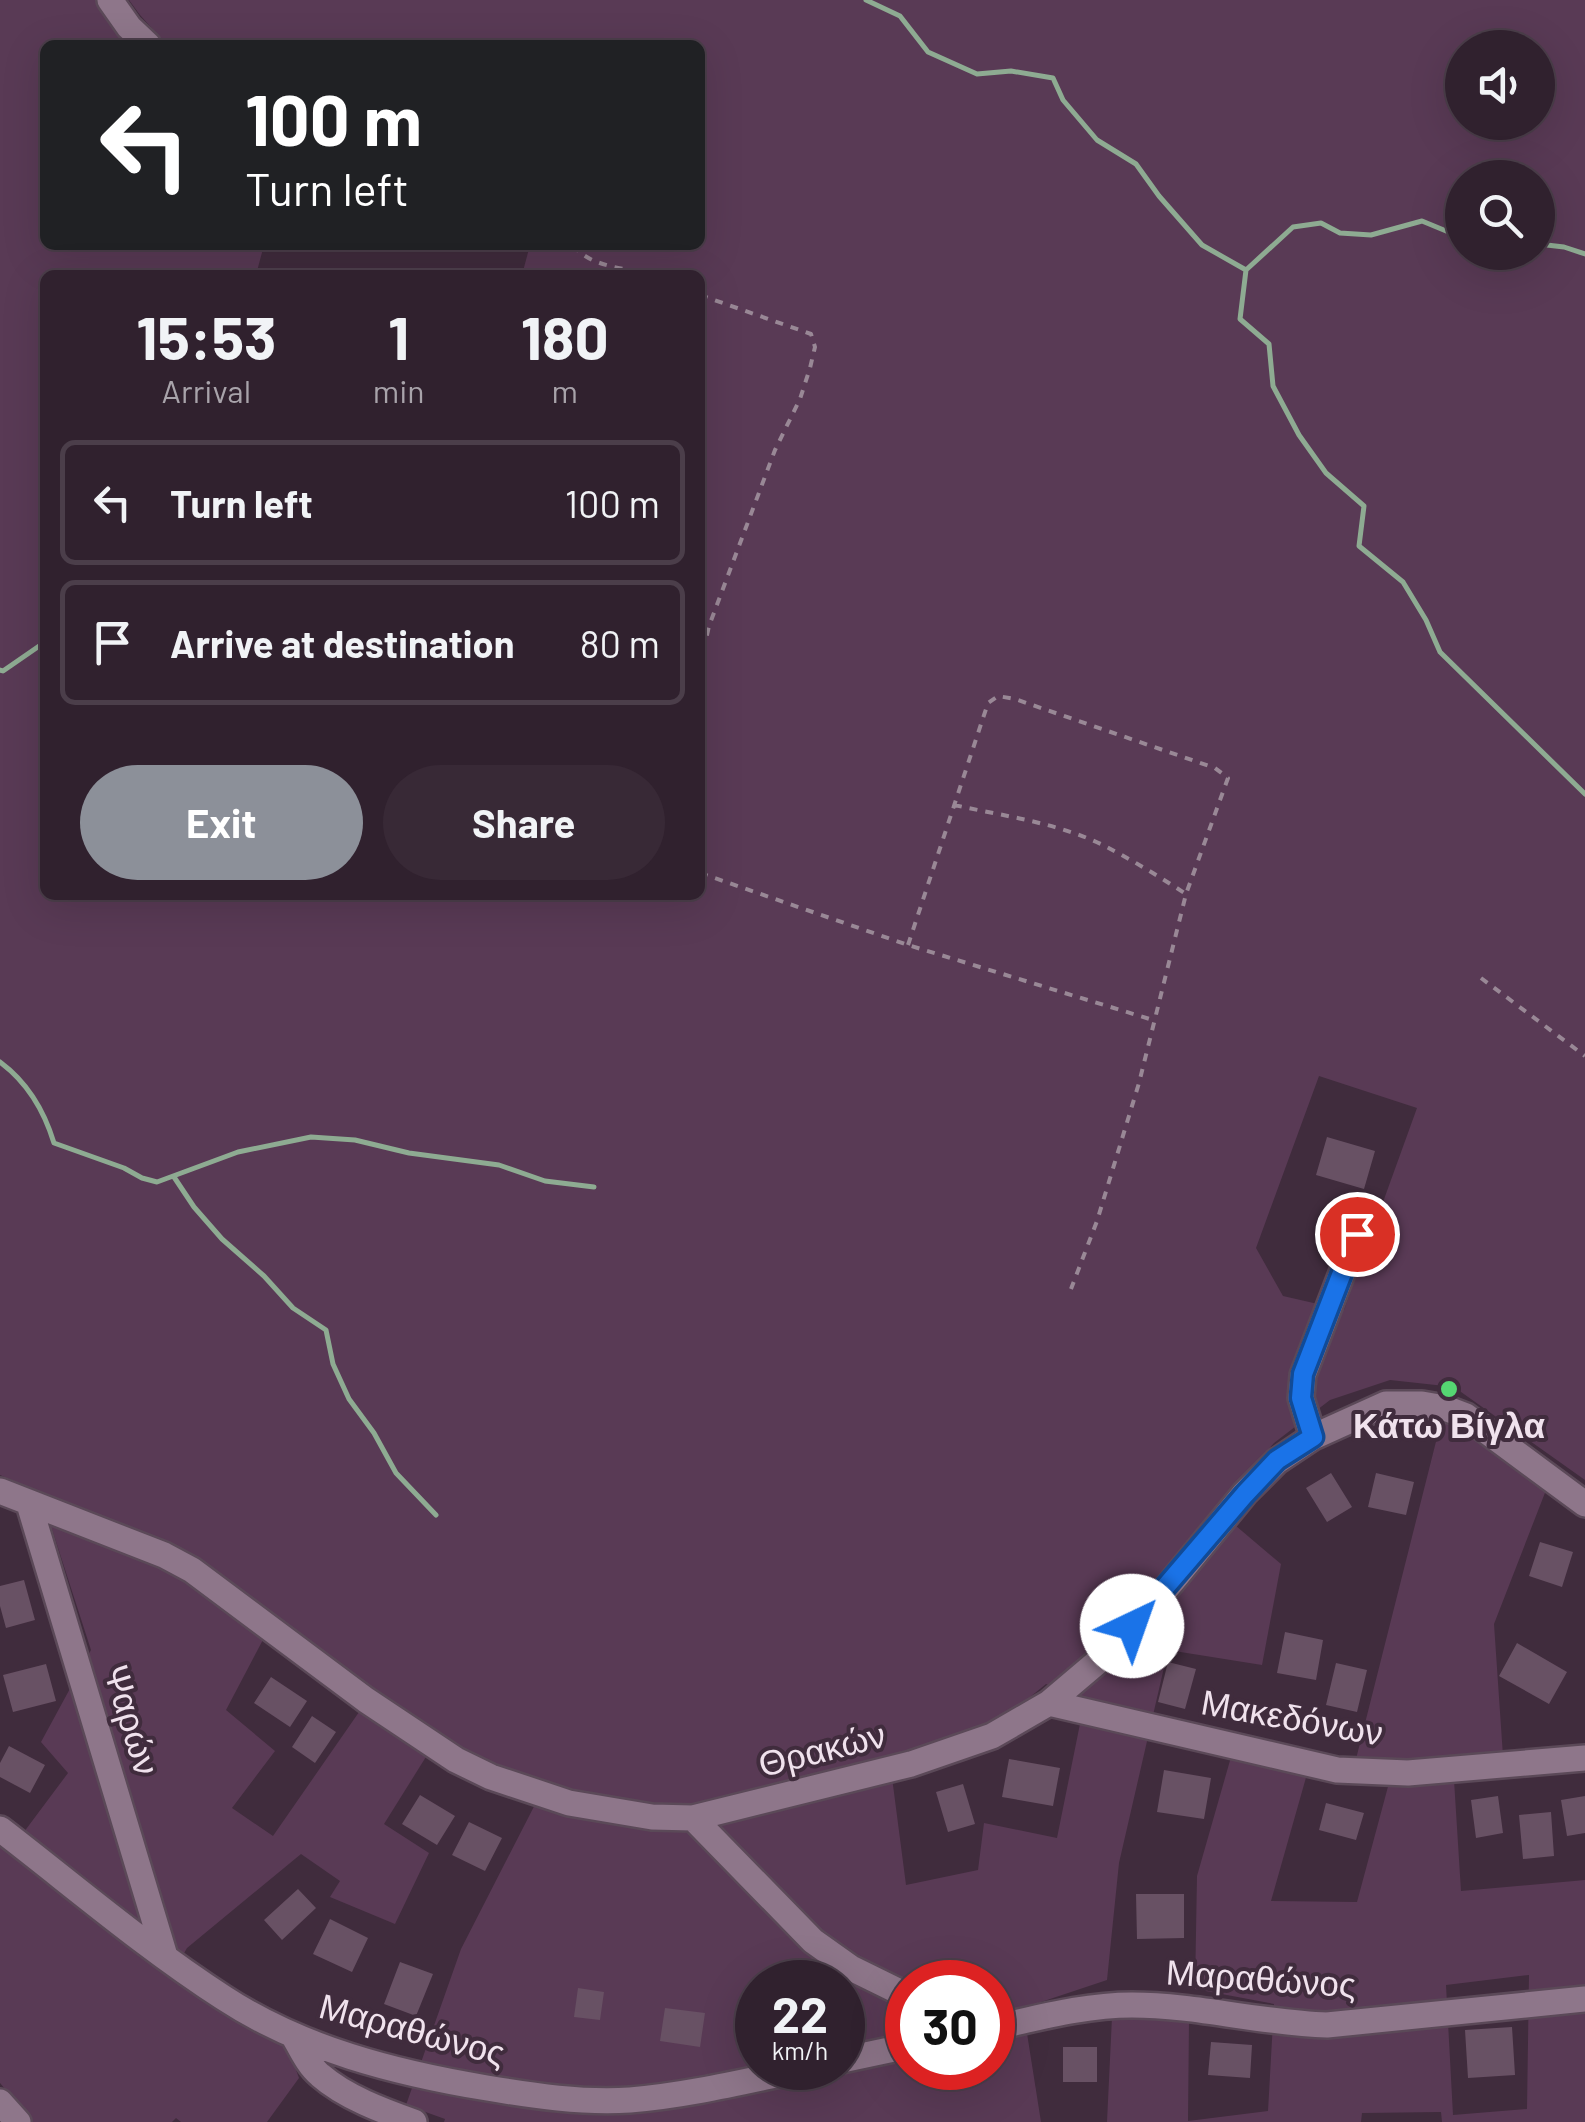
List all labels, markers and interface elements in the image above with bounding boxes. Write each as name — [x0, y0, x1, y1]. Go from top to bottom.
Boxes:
map controls — [1445, 30, 1555, 270]
button: sound — [1445, 30, 1555, 140]
text: 100 m — [245, 76, 422, 160]
icon: left — [80, 80, 210, 210]
button: search — [1445, 160, 1555, 270]
text: Turn left — [245, 161, 409, 215]
text: 15:53 — [136, 300, 276, 372]
text: 1 — [388, 300, 409, 372]
text: 180 — [521, 300, 609, 372]
text: Arrival — [162, 371, 251, 409]
text: min — [373, 371, 425, 409]
text: m — [552, 371, 578, 409]
icon: left — [85, 475, 140, 530]
text: Turn left — [170, 480, 313, 526]
text: 100 m — [565, 480, 660, 526]
icon: arrive — [85, 615, 140, 670]
text: Arrive at destination — [170, 620, 515, 666]
text: 80 m — [580, 620, 660, 666]
button: Exit — [80, 765, 363, 880]
button: Share — [383, 765, 665, 880]
pin — [1315, 1192, 1400, 1277]
icon: arrive — [1330, 1207, 1385, 1262]
marker: Κάτω Βίγλα — [1438, 1378, 1460, 1400]
place label: Κάτω Βίγλα — [1353, 1403, 1546, 1445]
position arrow — [1080, 1574, 1184, 1678]
street label: Ψαρών — [96, 1659, 169, 1780]
street label: Μακεδόνων — [1198, 1679, 1386, 1753]
street label: Θρακών — [754, 1712, 889, 1784]
street label: Μαραθώνος — [1165, 1949, 1357, 2005]
speed limit sign: 30 — [885, 1960, 1015, 2090]
street label: Μαραθώνος — [315, 1983, 510, 2073]
text: 22 — [772, 1983, 828, 2043]
text: km/h — [772, 2035, 828, 2065]

